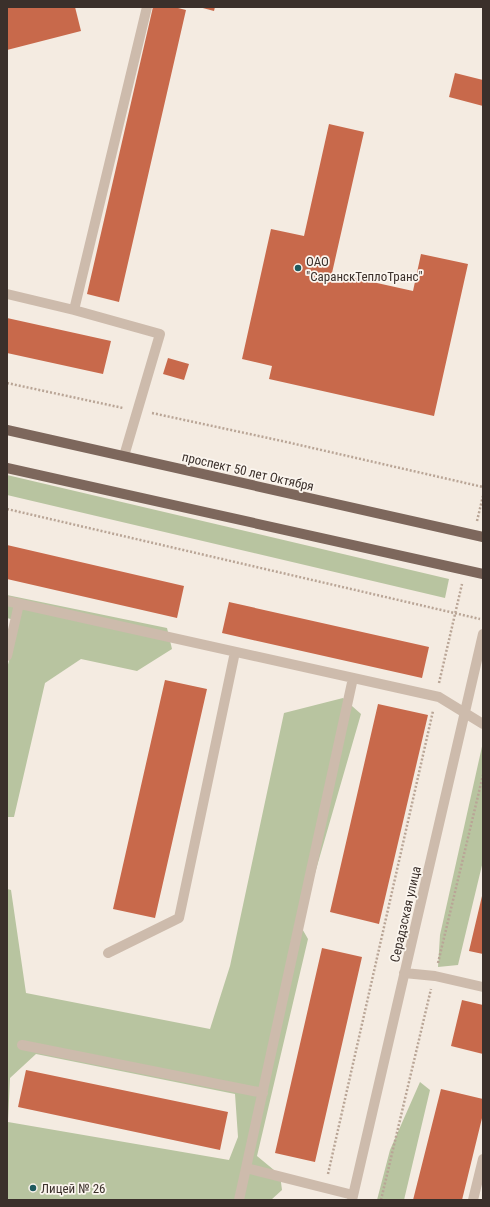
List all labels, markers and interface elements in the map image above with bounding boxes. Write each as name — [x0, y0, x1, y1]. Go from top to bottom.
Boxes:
place label: ОАО "СаранскТеплоТранс" — [306, 254, 423, 284]
marker: ОАО "СаранскТеплоТранс" — [293, 263, 303, 273]
street label: проспект 50 лет Октября — [181, 449, 315, 494]
street label: Серадзская улица — [387, 865, 424, 964]
place label: Лицей № 26 — [41, 1181, 105, 1196]
marker: Лицей № 26 — [28, 1183, 38, 1193]

